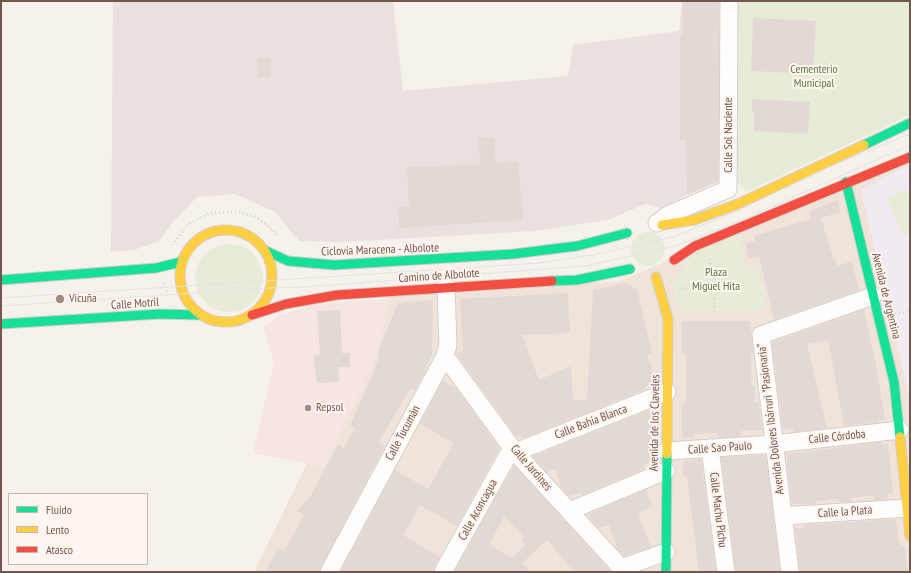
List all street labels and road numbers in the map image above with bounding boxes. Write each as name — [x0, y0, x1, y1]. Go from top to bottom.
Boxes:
street label: Calle Sol Naciente — [722, 97, 736, 173]
street label: Ciclovía Maracena - Albolote — [321, 241, 439, 259]
street label: Avenida de Argentina — [868, 251, 904, 341]
street label: Camino de Albolote — [398, 266, 480, 286]
street label: Calle Motril — [111, 295, 159, 313]
street label: Avenida Dolores Ibárruri "Pasionaria" — [755, 343, 787, 495]
street label: Avenida de los Claveles — [647, 374, 663, 472]
street label: Calle Bahía Blanca — [553, 402, 629, 442]
street label: Calle Tucumán — [383, 403, 423, 463]
street label: Calle Córdoba — [808, 427, 866, 447]
street label: Calle Sao Paulo — [688, 439, 752, 457]
street label: Calle Jardines — [507, 442, 555, 494]
street label: Calle Machu Pichu — [706, 472, 730, 548]
street label: Calle Aconcagua — [455, 477, 501, 543]
street label: Calle la Plata — [817, 503, 873, 521]

